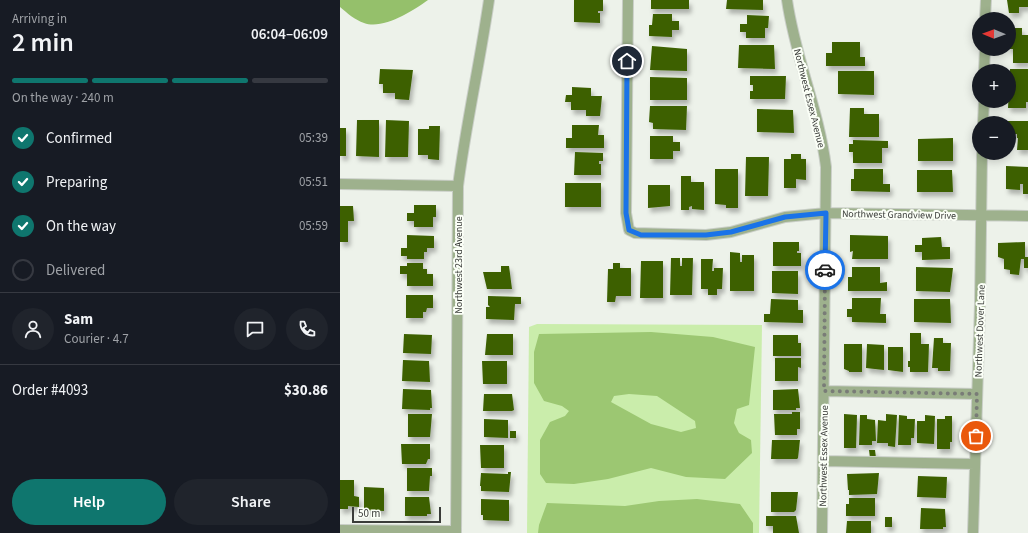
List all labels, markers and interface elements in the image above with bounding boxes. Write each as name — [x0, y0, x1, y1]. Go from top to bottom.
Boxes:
text: Arriving in — [12, 10, 67, 28]
north arrow — [972, 12, 1016, 56]
map controls — [972, 12, 1016, 160]
text: 2 min — [12, 24, 74, 61]
text: 06:04–06:09 — [251, 24, 328, 45]
pin — [610, 44, 644, 78]
street label: Northwest Essex Avenue — [790, 47, 828, 149]
icon: home — [616, 50, 638, 72]
button: + — [972, 64, 1016, 108]
text: On the way · 240 m — [12, 89, 114, 107]
button: − — [972, 116, 1016, 160]
icon: check — [12, 127, 34, 149]
text: Confirmed — [46, 128, 112, 149]
text: 05:39 — [299, 129, 328, 147]
icon: check — [12, 171, 34, 193]
text: Preparing — [46, 172, 107, 193]
text: 05:51 — [299, 173, 328, 191]
street label: Northwest Grandview Drive — [842, 207, 956, 223]
icon: check — [12, 215, 34, 237]
text: On the way — [46, 216, 116, 237]
street label: Northwest 23rd Avenue — [452, 216, 466, 314]
text: 05:59 — [299, 217, 328, 235]
courier — [805, 250, 845, 290]
icon: car — [814, 259, 836, 281]
text: Delivered — [46, 260, 105, 281]
street label: Northwest Dover Lane — [971, 284, 989, 378]
button: person — [12, 308, 54, 350]
button: chat — [234, 308, 276, 350]
button: phone — [286, 308, 328, 350]
text: Sam — [64, 309, 93, 330]
text: Courier · 4.7 — [64, 330, 129, 348]
text: Order #4093 — [12, 380, 88, 401]
text: $30.86 — [284, 380, 328, 401]
street label: Northwest Essex Avenue — [816, 405, 832, 507]
pin — [959, 419, 993, 453]
icon: bag — [965, 425, 987, 447]
button: Help — [12, 479, 166, 525]
button: Share — [174, 479, 328, 525]
scale bar — [352, 505, 441, 524]
text: 50 m — [358, 506, 380, 521]

